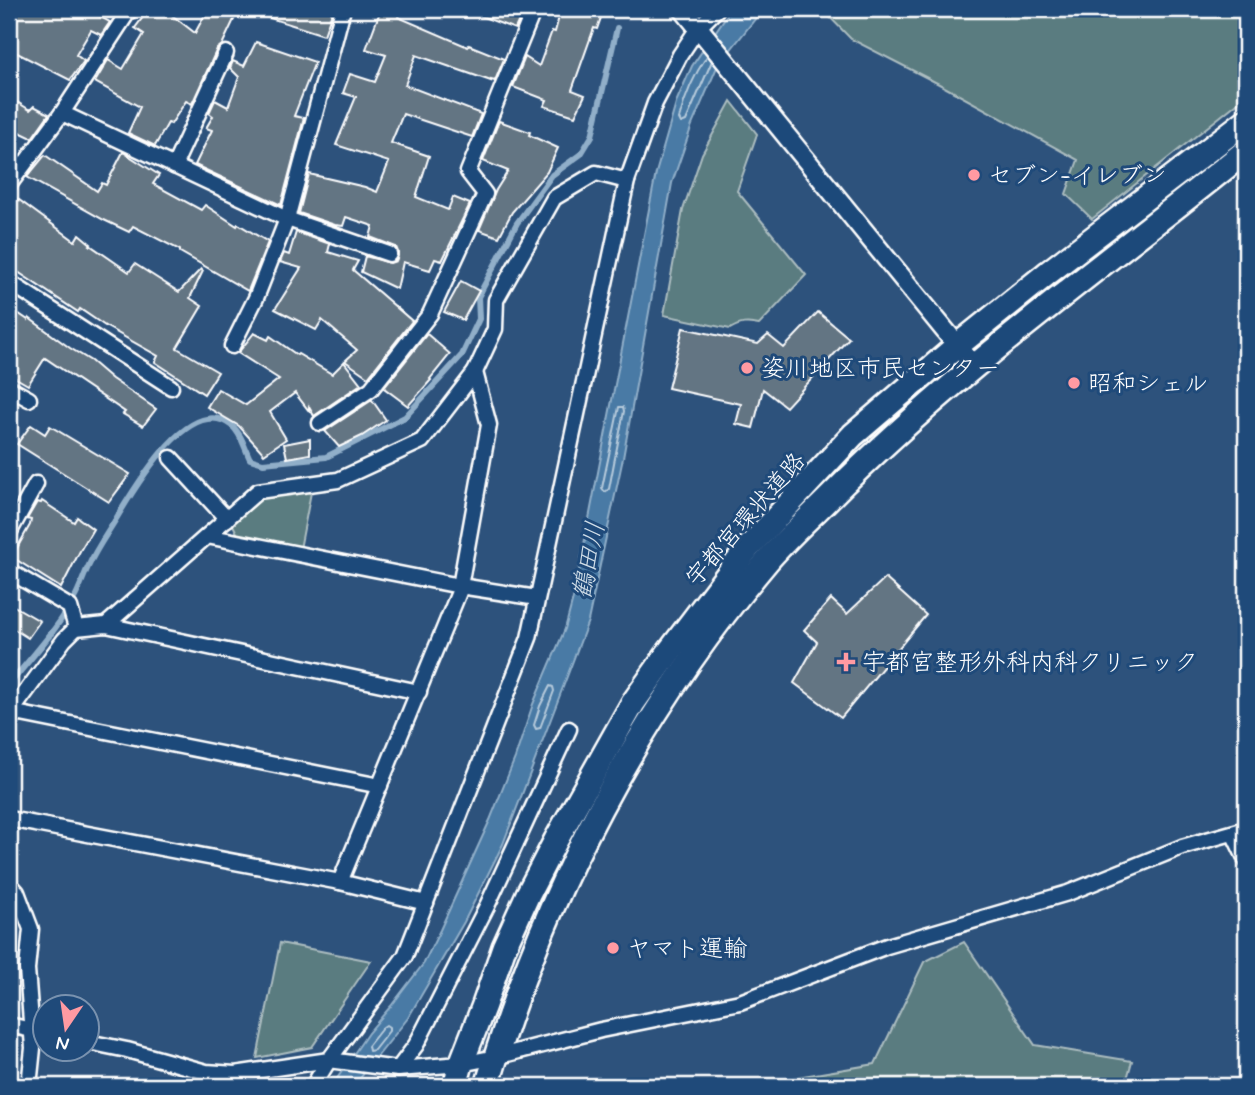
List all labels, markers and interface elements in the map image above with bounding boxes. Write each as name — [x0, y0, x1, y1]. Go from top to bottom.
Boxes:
place label: セブン-イレブン — [988, 161, 1167, 192]
marker: セブン-イレブン — [966, 167, 982, 183]
place label: 姿川地区市民センター — [761, 354, 1000, 385]
marker: 姿川地区市民センター — [739, 360, 755, 376]
place label: 昭和シェル — [1088, 369, 1208, 400]
marker: 昭和シェル — [1066, 375, 1082, 391]
street label: 宇都宮環状道路 — [679, 446, 813, 594]
water label: 鶴田川 — [566, 519, 614, 602]
place label: 宇都宮整形外科内科クリニック — [862, 648, 1198, 679]
marker: 宇都宮整形外科内科クリニック — [836, 652, 856, 672]
place label: ヤマト運輸 — [627, 934, 747, 965]
marker: ヤマト運輸 — [605, 940, 621, 956]
north arrow — [32, 993, 102, 1064]
text: N — [54, 1029, 71, 1057]

